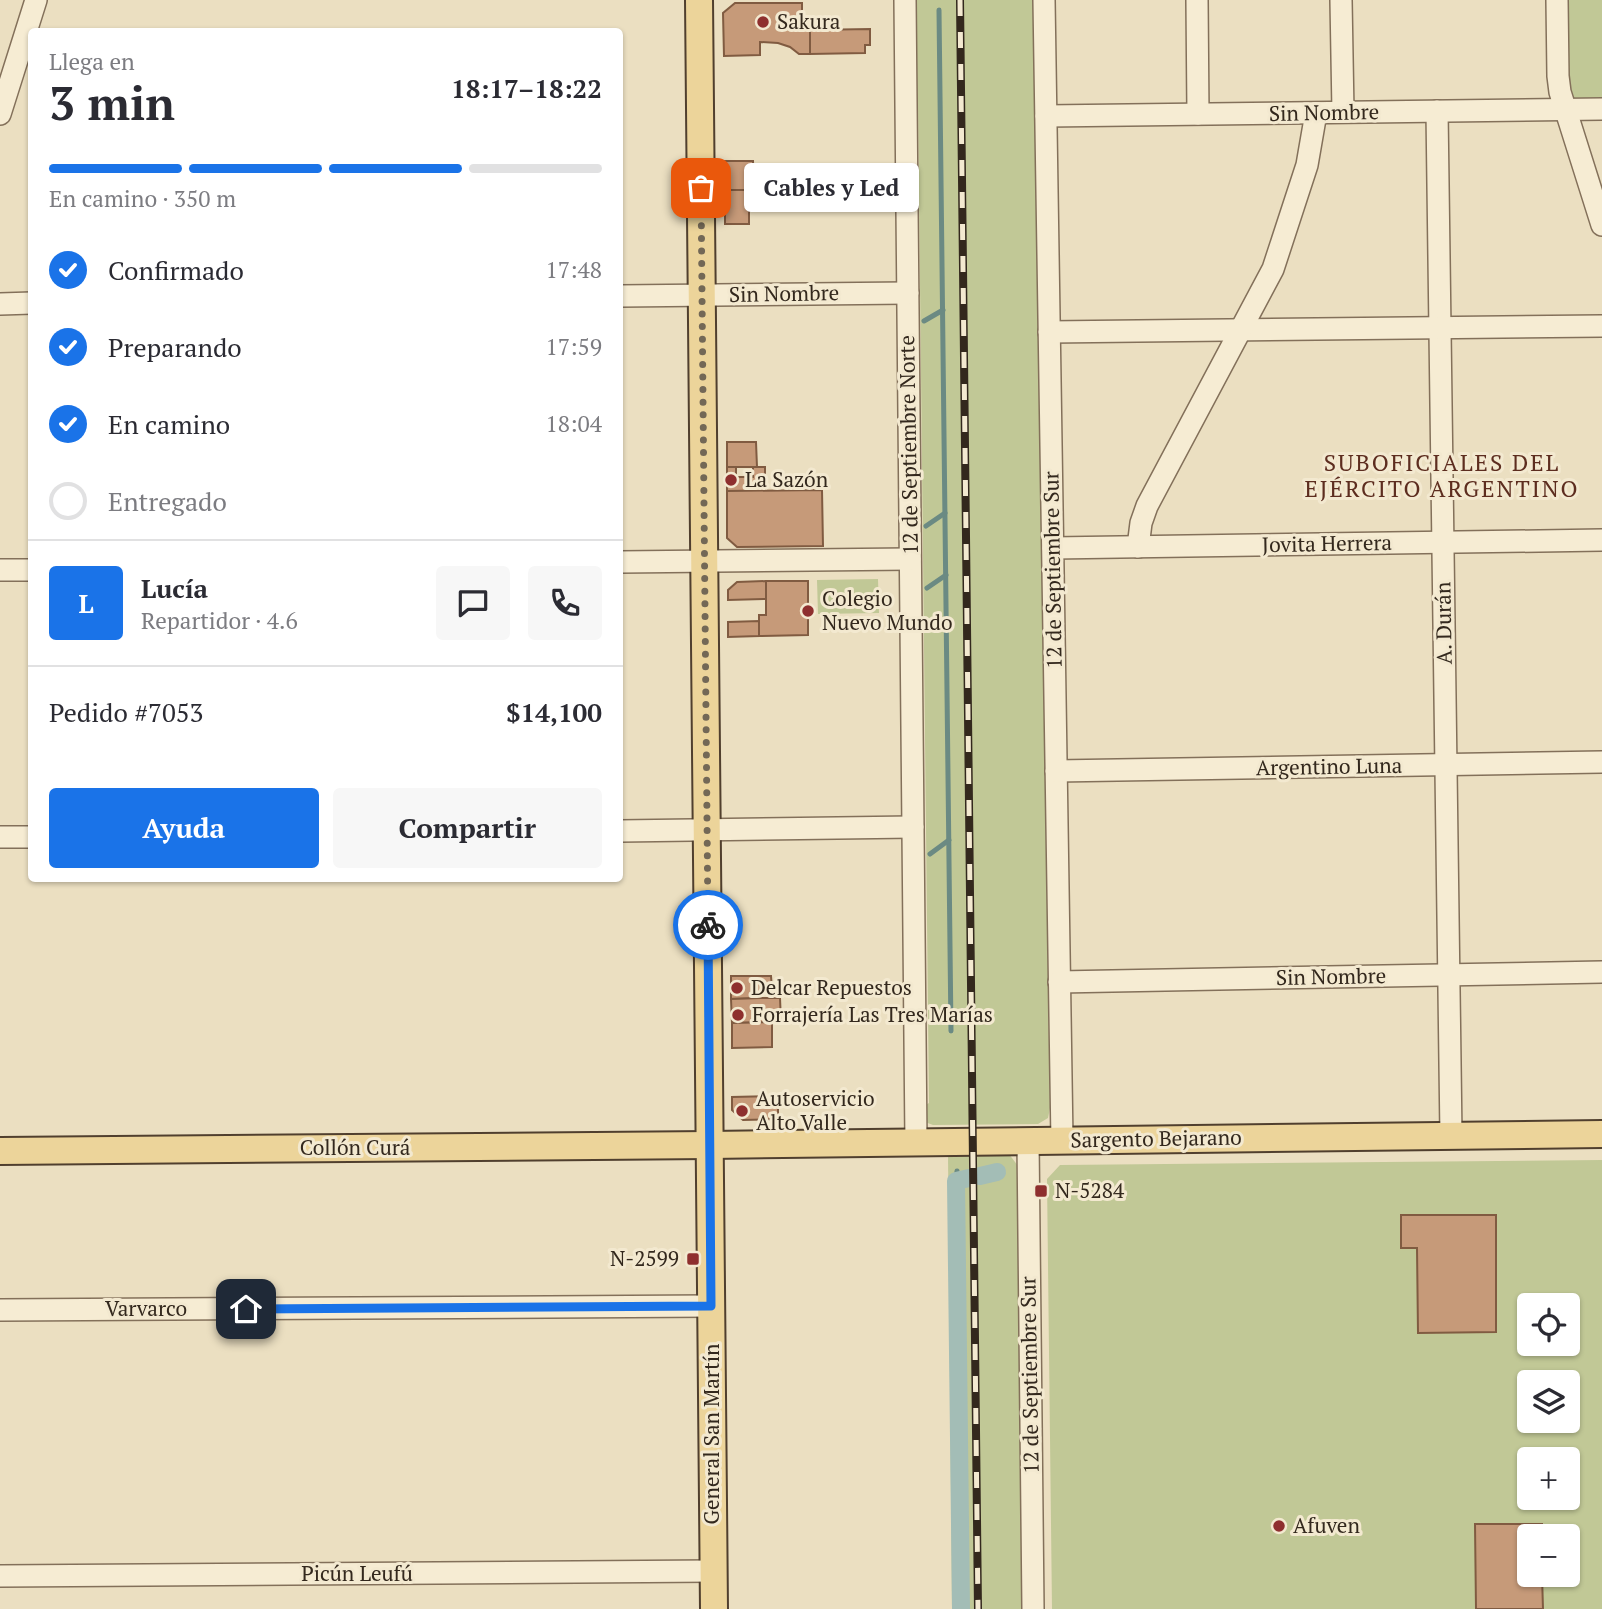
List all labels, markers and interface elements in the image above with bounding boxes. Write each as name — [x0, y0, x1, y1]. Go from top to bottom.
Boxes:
place label: Sakura — [777, 7, 841, 35]
marker: Sakura — [755, 14, 771, 30]
text: Llega en — [49, 46, 135, 77]
text: 18:17–18:22 — [451, 71, 602, 105]
text: 3 min — [49, 72, 175, 133]
street label: Sin Nombre — [1269, 97, 1379, 127]
pin — [671, 158, 731, 218]
callout: Cables y Led — [743, 164, 918, 212]
icon: bag — [682, 169, 720, 207]
text: Cables y Led — [764, 172, 899, 203]
text: En camino · 350 m — [49, 183, 236, 214]
icon: check — [49, 251, 87, 289]
text: Confirmado — [108, 253, 244, 287]
text: 17:48 — [545, 254, 602, 285]
street label: Sin Nombre — [729, 278, 839, 308]
icon: check — [49, 328, 87, 366]
text: Preparando — [108, 330, 242, 364]
text: 17:59 — [545, 331, 602, 362]
street label: 12 de Septiembre Norte — [892, 335, 924, 555]
icon: check — [49, 405, 87, 443]
text: En camino — [108, 407, 230, 441]
text: 18:04 — [545, 408, 602, 439]
district label: SUBOFICIALES DEL EJÉRCITO ARGENTINO — [1304, 447, 1580, 504]
place label: La Sazón — [745, 465, 829, 493]
street label: 12 de Septiembre Sur — [1036, 471, 1068, 669]
marker: La Sazón — [723, 472, 739, 488]
text: Entregado — [108, 484, 227, 518]
street label: Jovita Herrera — [1262, 528, 1393, 558]
button: chat — [436, 566, 510, 640]
button: phone — [528, 566, 602, 640]
text: Lucía — [141, 571, 208, 605]
street label: A. Durán — [1428, 581, 1458, 665]
place label: Colegio Nuevo Mundo — [822, 584, 953, 636]
text: L — [78, 586, 94, 620]
marker: Colegio Nuevo Mundo — [800, 603, 816, 619]
text: Repartidor · 4.6 — [141, 605, 298, 636]
text: Pedido #7053 — [49, 695, 203, 729]
text: $14,100 — [506, 695, 602, 729]
street label: Argentino Luna — [1256, 751, 1403, 781]
button: Ayuda — [49, 788, 319, 868]
button: Compartir — [333, 788, 602, 868]
courier — [673, 890, 743, 960]
icon: bike — [689, 906, 727, 944]
street label: Sin Nombre — [1276, 961, 1386, 991]
place label: Delcar Repuestos — [751, 973, 912, 1001]
marker: Delcar Repuestos — [729, 980, 745, 996]
place label: Forrajería Las Tres Marías — [752, 1000, 993, 1028]
marker: Forrajería Las Tres Marías — [730, 1007, 746, 1023]
place label: Autoservicio Alto Valle — [756, 1084, 875, 1136]
marker: Autoservicio Alto Valle — [734, 1103, 750, 1119]
street label: Sargento Bejarano — [1070, 1123, 1242, 1153]
street label: Collón Curá — [300, 1133, 411, 1161]
place label: N-5284 — [1055, 1176, 1125, 1204]
marker: N-5284 — [1033, 1183, 1049, 1199]
place label: N-2599 — [610, 1244, 679, 1272]
marker: N-2599 — [685, 1251, 701, 1267]
street label: 12 de Septiembre Sur — [1013, 1276, 1045, 1474]
pin — [216, 1279, 276, 1339]
icon: home — [227, 1290, 265, 1328]
map controls — [1517, 1293, 1580, 1587]
button: locate — [1517, 1293, 1580, 1356]
street label: Varvarco — [105, 1294, 187, 1322]
street label: General San Martín — [697, 1343, 725, 1525]
button: layers — [1517, 1370, 1580, 1433]
button: + — [1517, 1447, 1580, 1510]
place label: Afuven — [1293, 1511, 1360, 1539]
marker: Afuven — [1271, 1518, 1287, 1534]
button: − — [1517, 1524, 1580, 1587]
street label: Picún Leufú — [301, 1559, 413, 1587]

